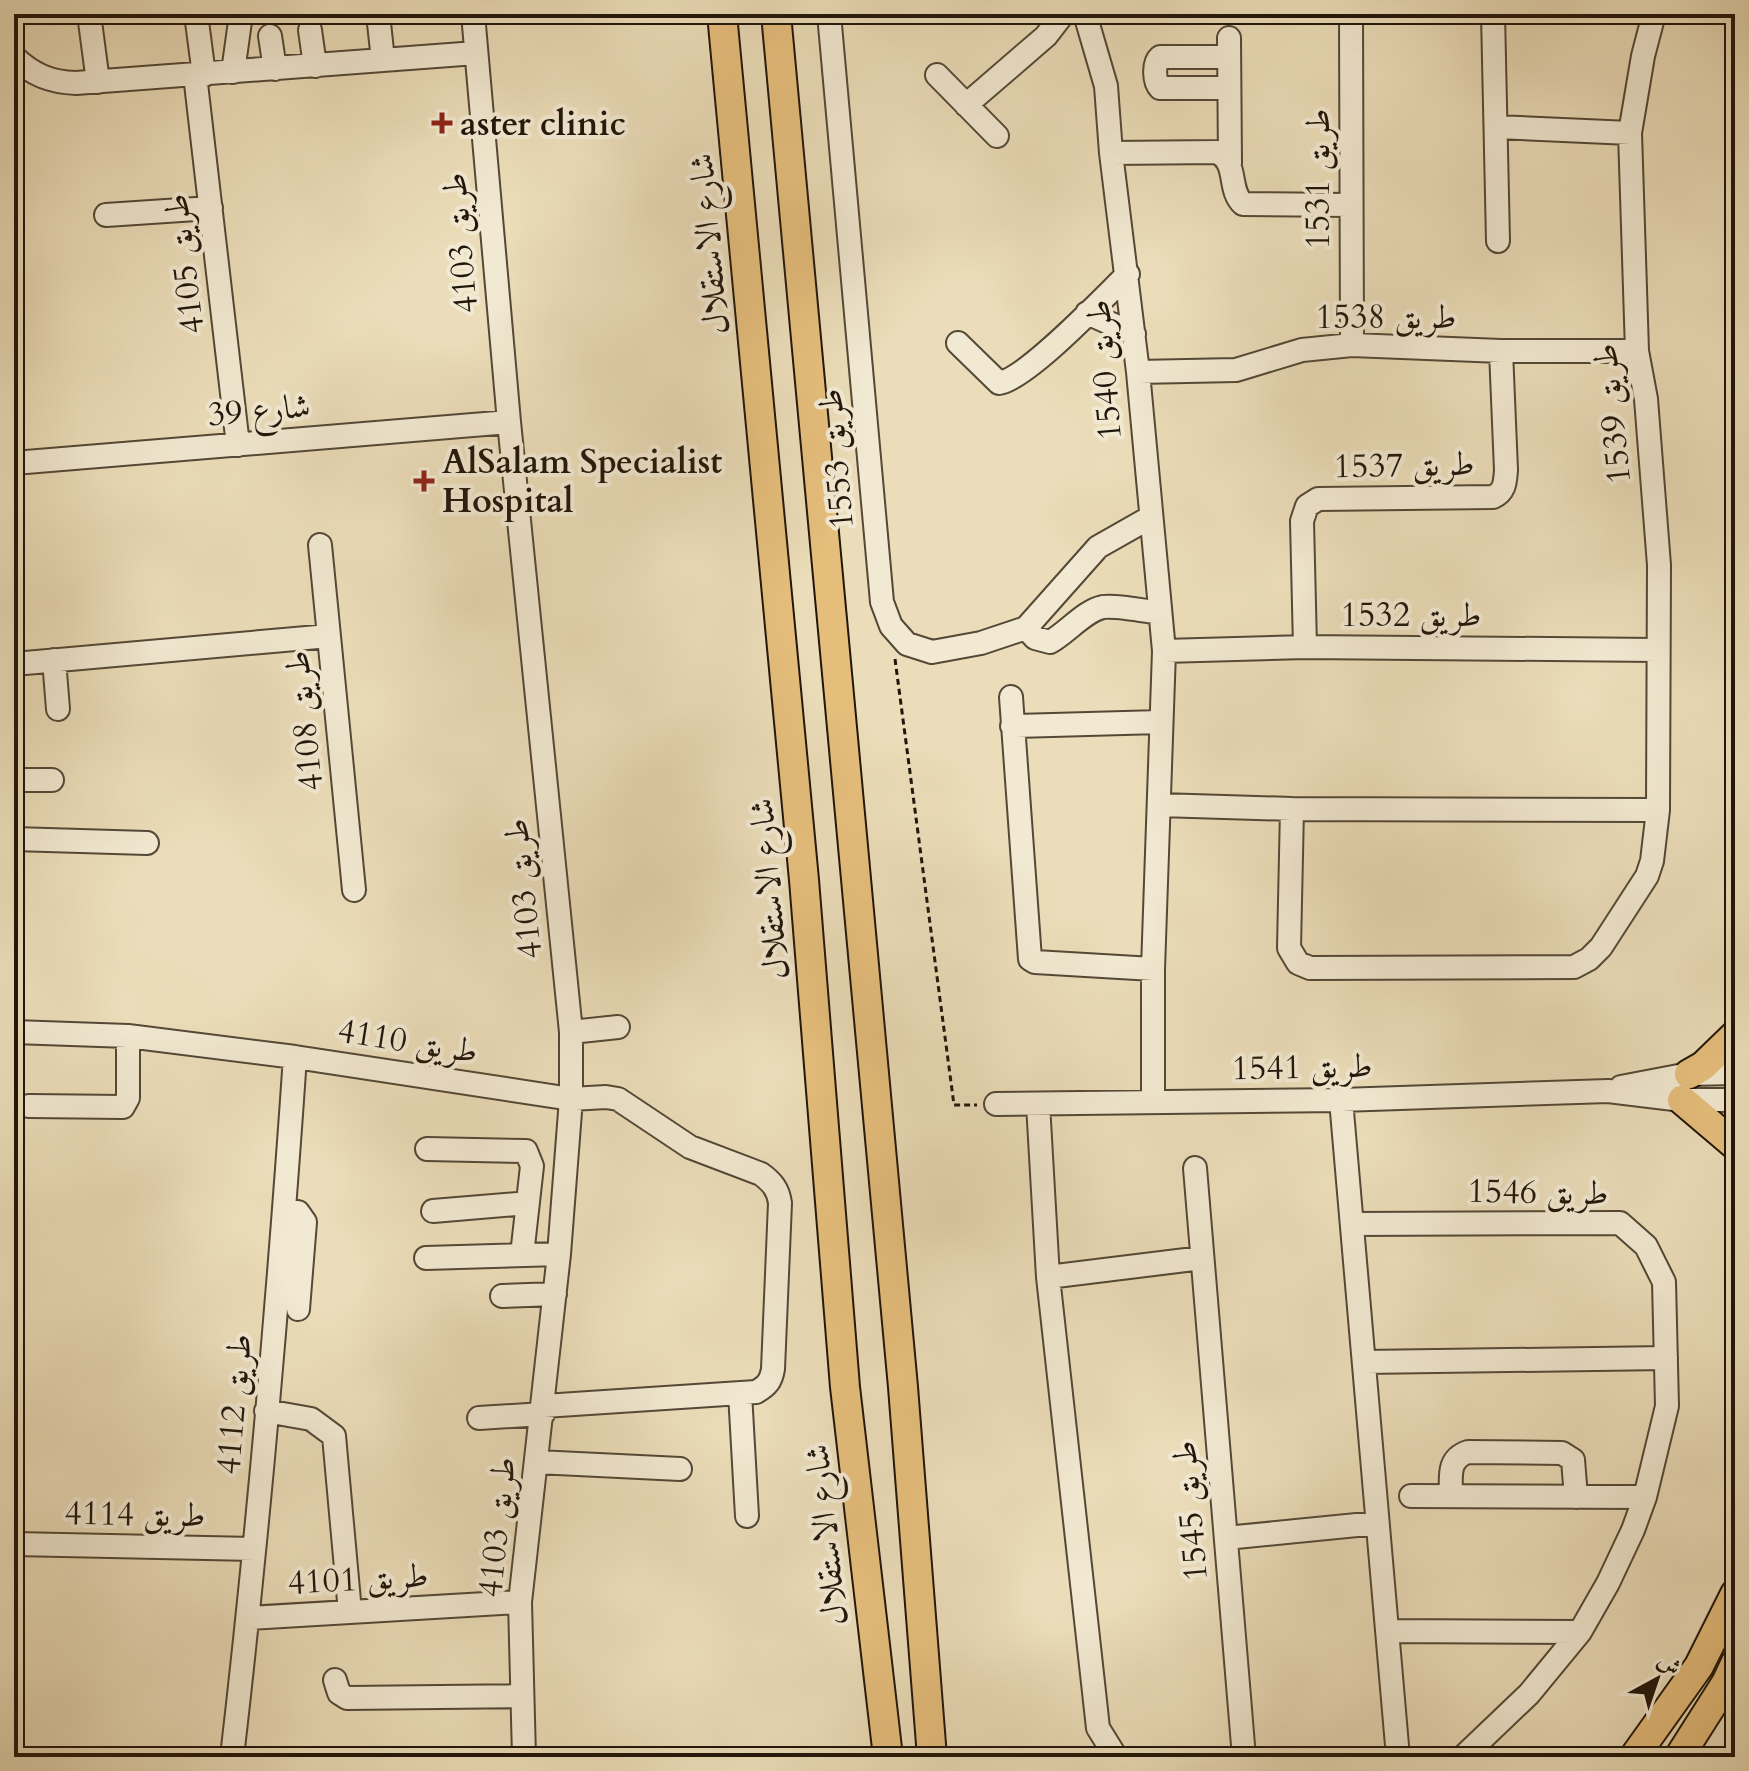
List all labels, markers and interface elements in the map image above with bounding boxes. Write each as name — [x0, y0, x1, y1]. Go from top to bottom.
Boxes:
place label: aster clinic — [460, 101, 626, 147]
street label: طريق 1531 — [1295, 109, 1341, 250]
marker: aster clinic — [431, 112, 453, 134]
street label: شارع الاستقلال — [678, 151, 745, 336]
street label: طريق 4103 — [431, 171, 489, 315]
street label: طريق 4105 — [153, 191, 215, 337]
street label: طريق 1538 — [1316, 294, 1457, 340]
street label: طريق 1540 — [1075, 298, 1133, 442]
street label: طريق 1539 — [1582, 341, 1642, 486]
street label: شارع 39 — [206, 383, 313, 442]
street label: طريق 1553 — [807, 387, 865, 531]
place label: AlSalam Specialist Hospital — [442, 439, 722, 524]
street label: طريق 1537 — [1333, 441, 1475, 489]
marker: AlSalam Specialist Hospital — [413, 470, 435, 492]
street label: طريق 1532 — [1341, 592, 1482, 638]
street label: طريق 4108 — [274, 648, 334, 793]
street label: شارع الاستقلال — [738, 796, 805, 981]
street label: طريق 4103 — [493, 816, 553, 961]
street label: طريق 4110 — [335, 1007, 481, 1075]
street label: طريق 1541 — [1231, 1043, 1373, 1091]
street label: طريق 1546 — [1467, 1168, 1609, 1216]
street label: طريق 4112 — [205, 1332, 263, 1476]
street label: طريق 1545 — [1161, 1439, 1219, 1583]
street label: شارع الاستقلال — [794, 1442, 863, 1628]
street label: طريق 4103 — [467, 1455, 527, 1600]
street label: طريق 4114 — [64, 1490, 206, 1538]
street label: طريق 4101 — [286, 1552, 430, 1606]
north arrow — [1617, 1639, 1697, 1719]
text: ش — [1651, 1646, 1687, 1683]

